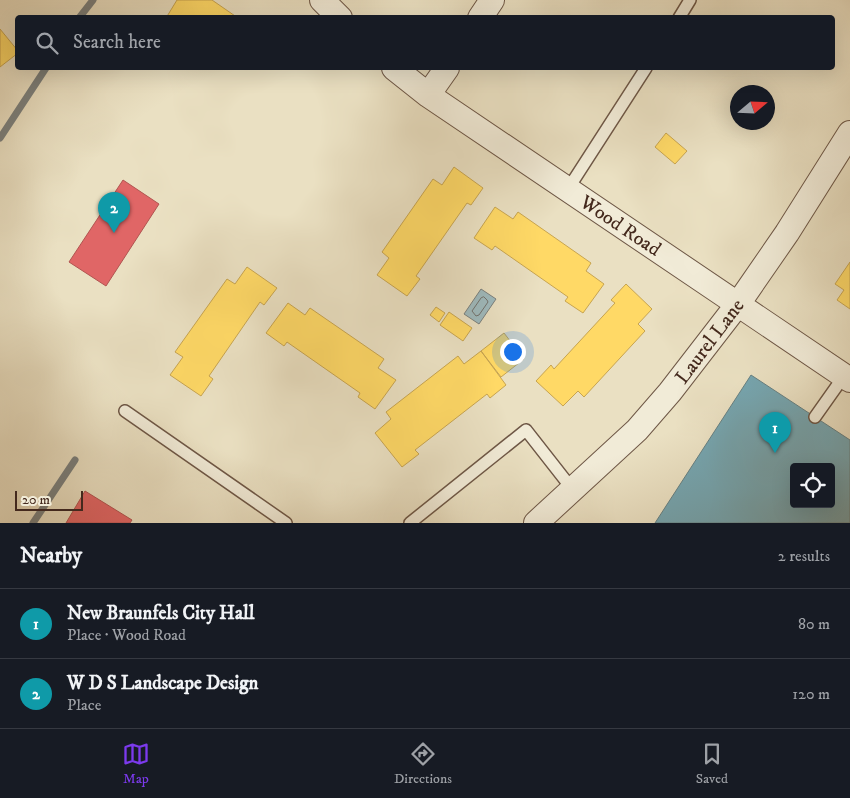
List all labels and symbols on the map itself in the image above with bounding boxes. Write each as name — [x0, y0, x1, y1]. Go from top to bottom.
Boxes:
north arrow — [730, 85, 775, 130]
street label: Wood Road — [574, 189, 665, 262]
pin: 2 — [98, 192, 130, 233]
street label: Laurel Lane — [670, 294, 750, 389]
your location — [500, 339, 526, 365]
pin: 1 — [759, 412, 791, 453]
scale bar — [15, 488, 82, 511]

